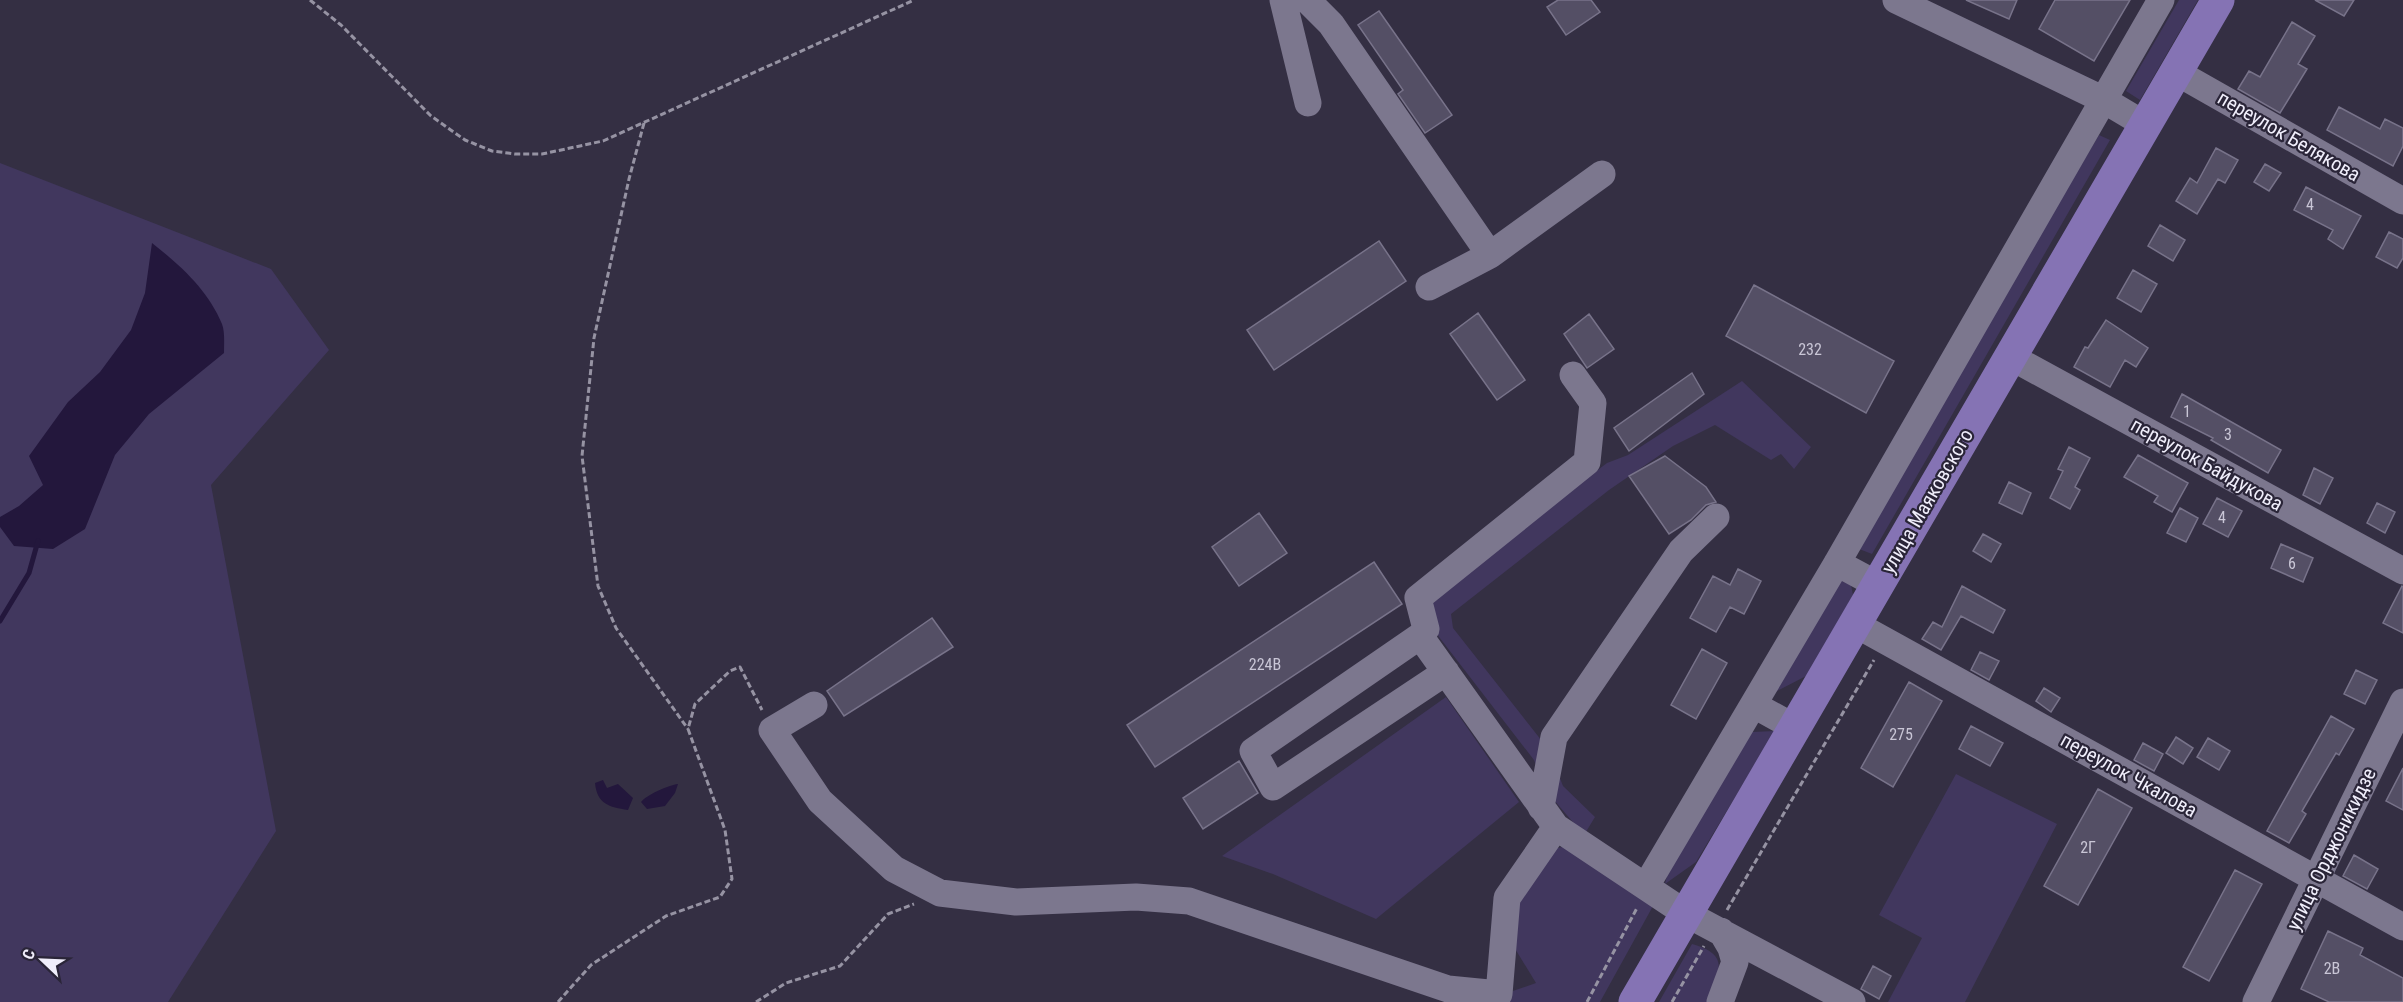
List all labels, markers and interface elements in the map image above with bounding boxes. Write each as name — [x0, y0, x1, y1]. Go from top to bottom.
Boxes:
street label: переулок Белякова — [2214, 86, 2364, 186]
house number: 4 — [2306, 195, 2314, 214]
house number: 232 — [1798, 340, 1822, 359]
house number: 1 — [2183, 402, 2191, 421]
street label: переулок Байдукова — [2127, 412, 2287, 516]
street label: улица Маяковского — [1876, 425, 1978, 577]
house number: 3 — [2224, 425, 2232, 444]
house number: 4 — [2218, 508, 2226, 527]
house number: 6 — [2288, 554, 2296, 573]
house number: 224В — [1249, 655, 1281, 674]
house number: 275 — [1889, 725, 1913, 744]
street label: переулок Чкалова — [2057, 728, 2201, 822]
street label: улица Орджоникидзе — [2281, 764, 2381, 934]
house number: 2Г — [2080, 838, 2096, 857]
north arrow — [12, 930, 72, 990]
text: С — [18, 946, 39, 962]
house number: 2В — [2324, 959, 2340, 978]

